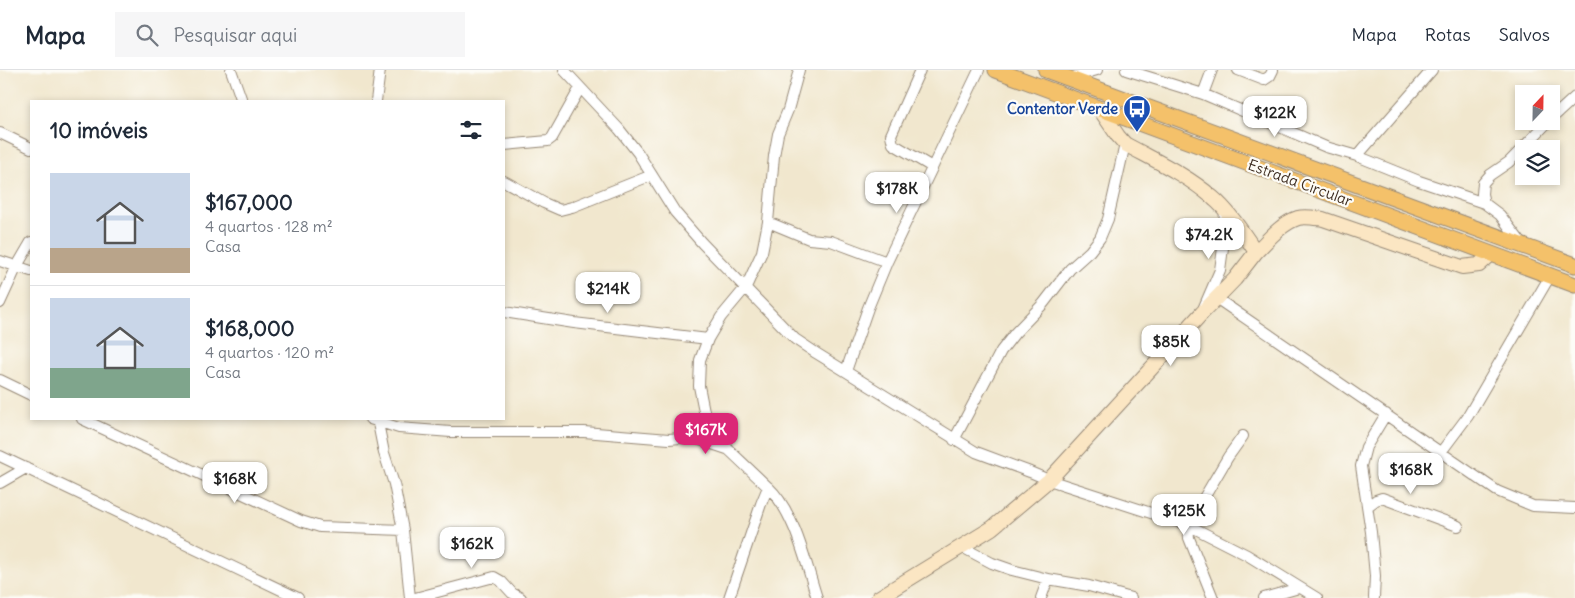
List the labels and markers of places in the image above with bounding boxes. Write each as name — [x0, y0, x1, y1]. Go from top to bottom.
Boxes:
bus stop icon: Contentor Verde — [1122, 94, 1152, 133]
pin: $122K — [1240, 96, 1310, 138]
place label: Contentor Verde — [1007, 99, 1118, 118]
pin: $178K — [862, 172, 932, 214]
pin: $74.2K — [1168, 218, 1250, 260]
pin: $214K — [573, 272, 643, 314]
pin: $85K — [1141, 324, 1201, 367]
pin: $167K — [671, 412, 741, 455]
pin: $168K — [1376, 452, 1446, 495]
pin: $168K — [200, 462, 270, 504]
pin: $125K — [1149, 494, 1219, 536]
pin: $162K — [437, 526, 507, 569]

